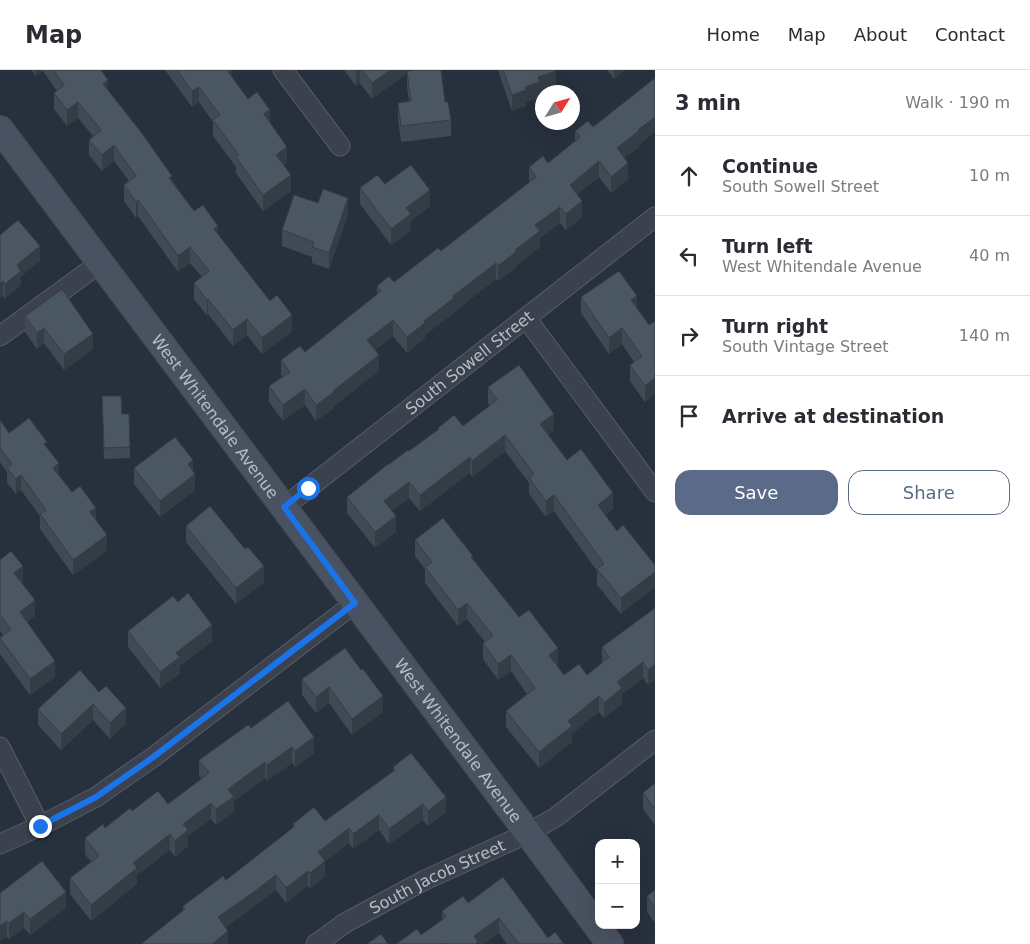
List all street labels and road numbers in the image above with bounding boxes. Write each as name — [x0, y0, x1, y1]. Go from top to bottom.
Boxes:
street label: South Sowell Street — [401, 306, 537, 418]
street label: West Whitendale Avenue — [148, 331, 283, 502]
street label: West Whitendale Avenue — [391, 655, 526, 826]
street label: South Jacob Street — [366, 835, 508, 918]

